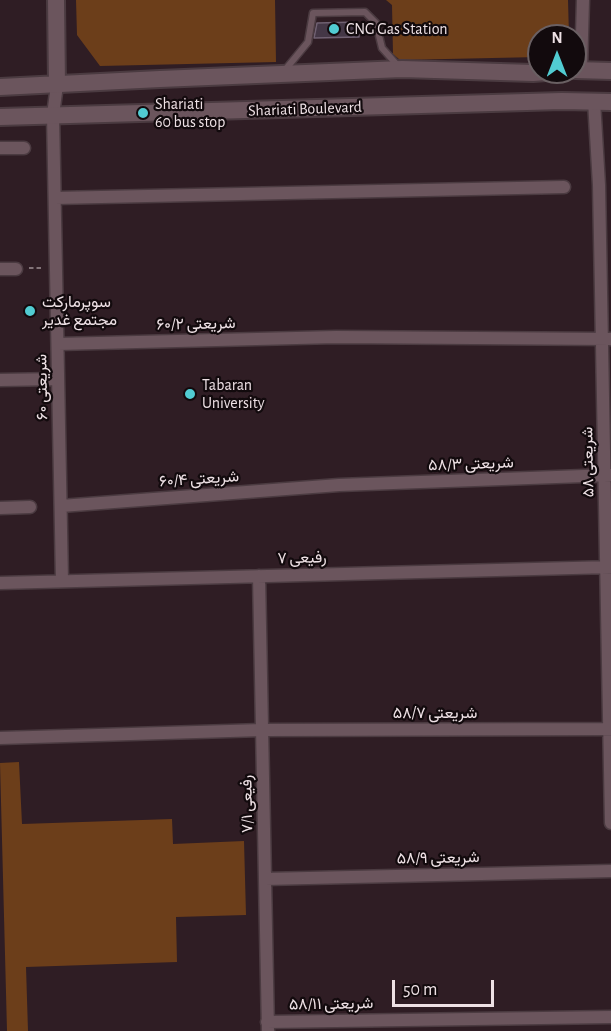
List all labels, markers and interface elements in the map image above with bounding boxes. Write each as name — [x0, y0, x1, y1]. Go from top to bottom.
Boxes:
place label: CNG Gas Station — [346, 19, 448, 39]
marker: CNG Gas Station — [327, 22, 341, 36]
north arrow — [527, 24, 587, 84]
text: N — [551, 30, 563, 46]
place label: Shariati 60 bus stop — [155, 94, 225, 132]
street label: Shariati Boulevard — [248, 97, 362, 121]
marker: Shariati 60 bus stop — [136, 106, 150, 120]
place label: سوپرمارکت مجتمع غدیر — [42, 292, 117, 330]
marker: سوپرمارکت مجتمع غدیر — [23, 304, 37, 318]
street label: شریعتی ۶۰/۲ — [156, 314, 236, 334]
street label: شریعتی ۶۰ — [32, 354, 52, 420]
place label: Tabaran University — [202, 375, 265, 413]
marker: Tabaran University — [183, 387, 197, 401]
street label: شریعتی ۵۸ — [578, 427, 598, 497]
street label: شریعتی ۵۸/۳ — [428, 453, 514, 475]
street label: شریعتی ۶۰/۴ — [158, 467, 240, 491]
street label: رفیعی ۷ — [277, 548, 327, 568]
street label: شریعتی ۵۸/۷ — [393, 703, 477, 723]
street label: رفیعی ۷/۱ — [237, 775, 257, 833]
street label: شریعتی ۵۸/۹ — [396, 848, 480, 868]
scale bar — [395, 968, 497, 1006]
text: 50 m — [403, 981, 437, 999]
street label: شریعتی ۵۸/۱۱ — [289, 994, 373, 1014]

